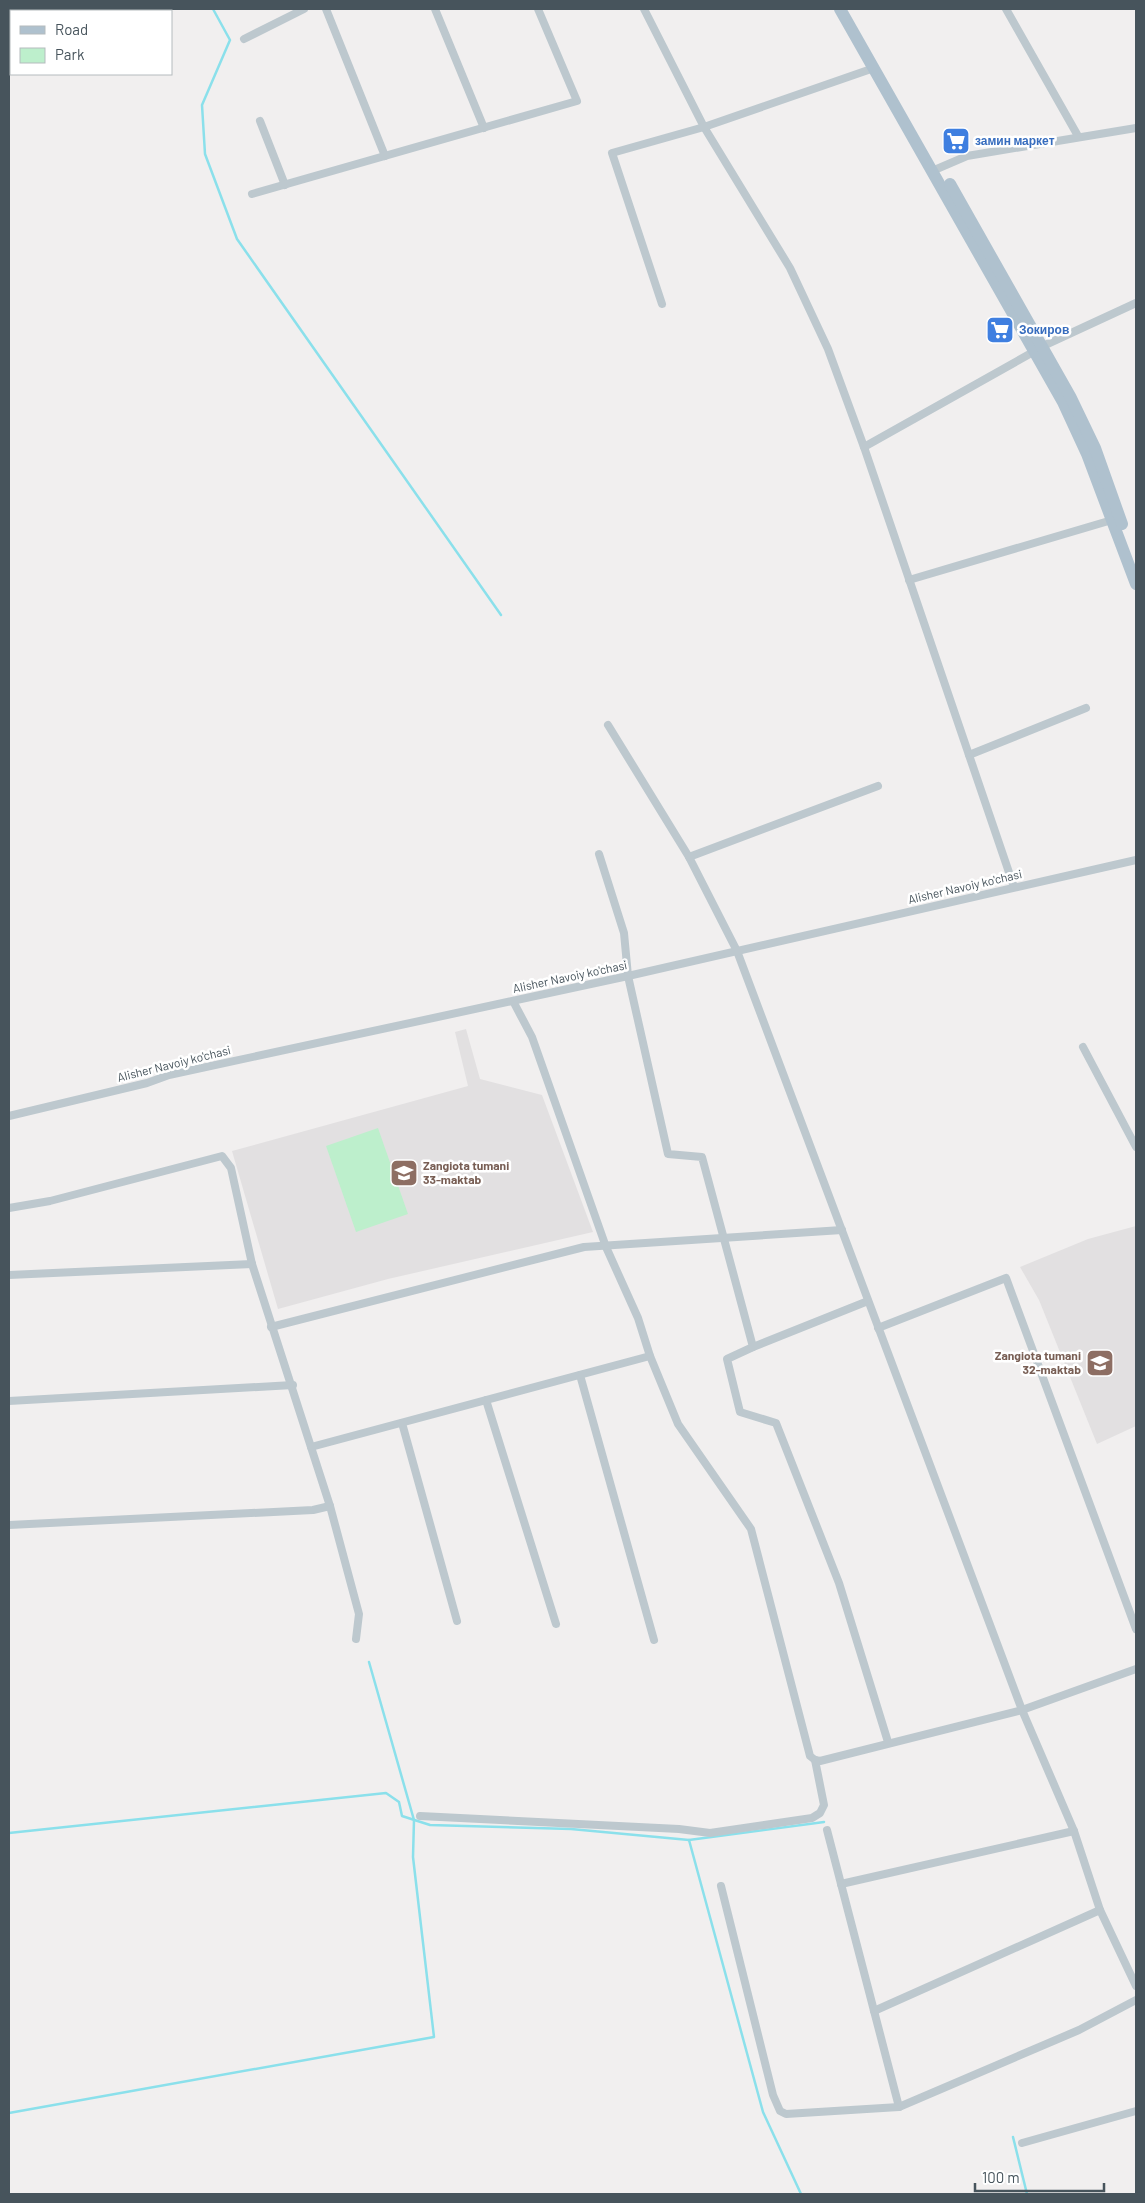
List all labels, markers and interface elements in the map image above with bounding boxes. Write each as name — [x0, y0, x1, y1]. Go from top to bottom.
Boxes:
legend — [10, 10, 172, 75]
text: Road — [55, 20, 88, 38]
text: Park — [55, 45, 85, 63]
supermarket icon: замин маркет — [941, 126, 971, 156]
place label: замин маркет — [975, 133, 1055, 148]
supermarket icon: Зокиров — [985, 315, 1015, 345]
place label: Зокиров — [1019, 322, 1069, 337]
street label: Alisher Navoiy ko'chasi — [906, 866, 1023, 906]
street label: Alisher Navoiy ko'chasi — [511, 957, 628, 995]
street label: Alisher Navoiy ko'chasi — [116, 1042, 232, 1084]
school or university icon: Zangiota tumani 33-maktab — [389, 1158, 419, 1188]
place label: Zangiota tumani 33-maktab — [423, 1158, 509, 1186]
place label: Zangiota tumani 32-maktab — [995, 1348, 1081, 1376]
school or university icon: Zangiota tumani 32-maktab — [1085, 1348, 1115, 1378]
scale bar — [975, 2160, 1104, 2192]
text: 100 m — [982, 2168, 1020, 2186]

